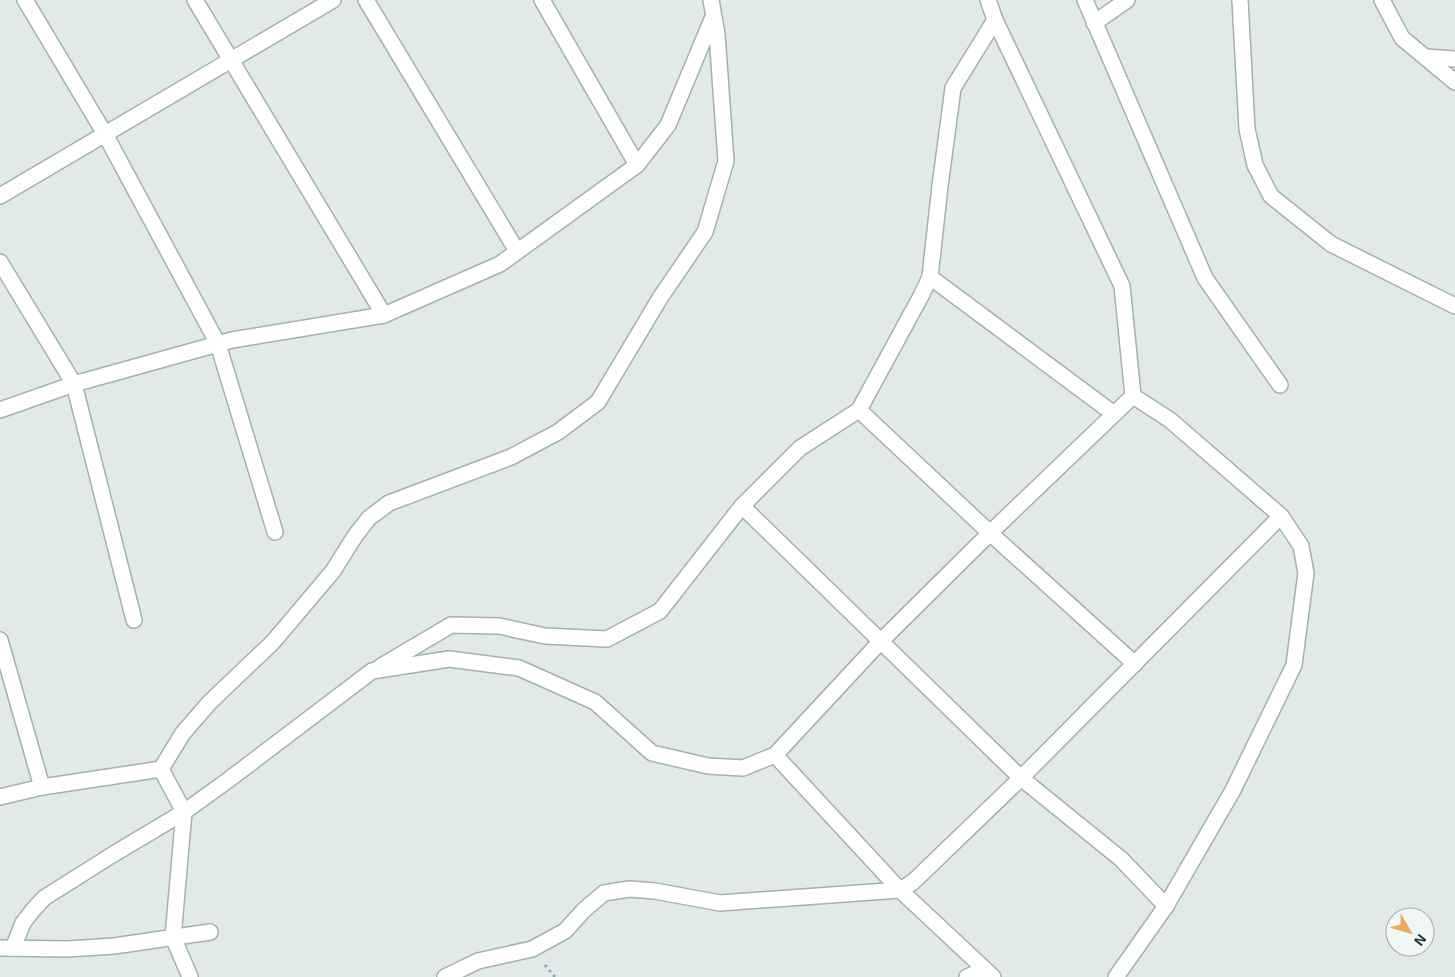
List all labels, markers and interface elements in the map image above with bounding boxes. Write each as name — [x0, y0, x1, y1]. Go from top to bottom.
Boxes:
north arrow — [1385, 907, 1435, 957]
text: N — [1411, 931, 1430, 950]

